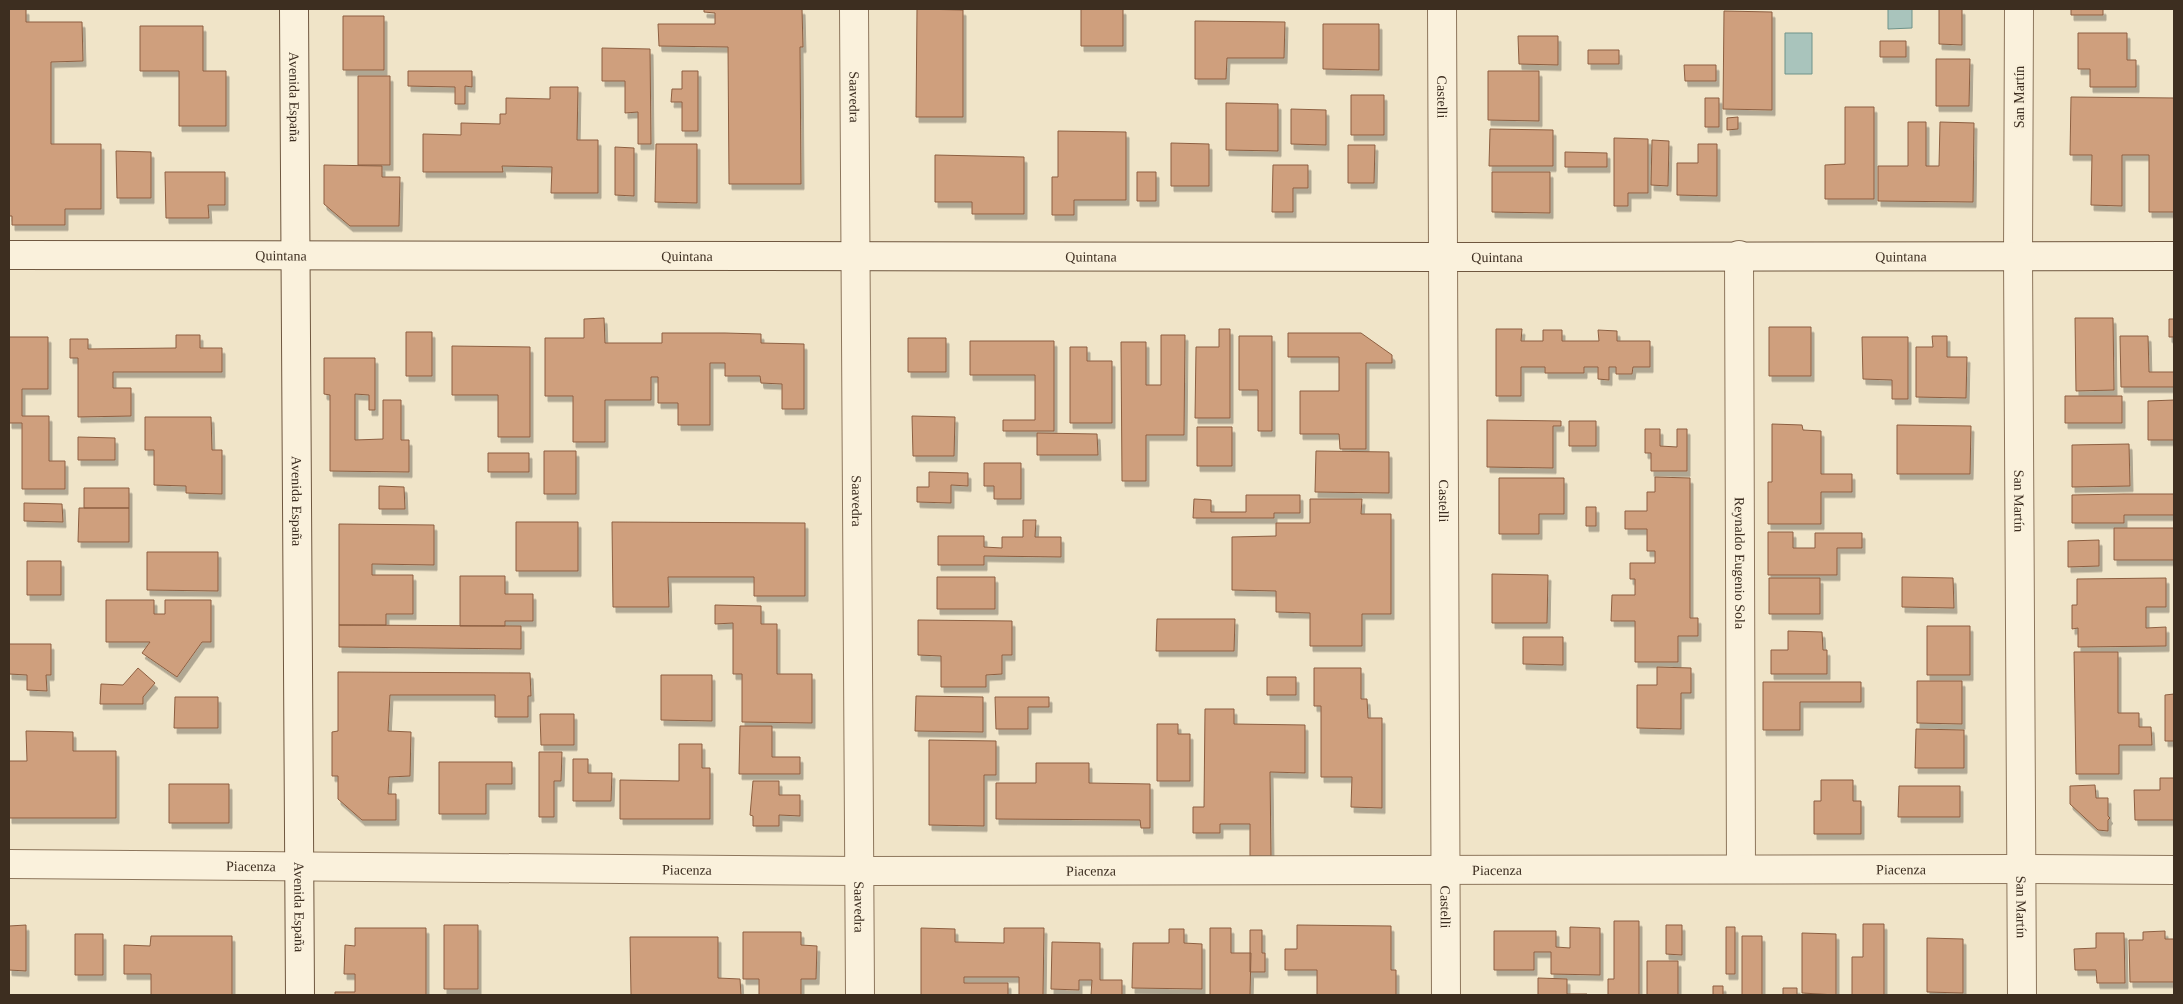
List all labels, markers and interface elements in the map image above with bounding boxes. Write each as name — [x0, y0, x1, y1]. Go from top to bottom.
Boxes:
street label: Avenida España — [286, 52, 302, 143]
street label: San Martín — [2012, 66, 2027, 128]
street label: Saavedra — [846, 71, 862, 123]
street label: Castelli — [1434, 76, 1449, 119]
street label: Quintana — [255, 248, 307, 263]
street label: Quintana — [661, 249, 713, 264]
street label: Quintana — [1065, 249, 1117, 265]
street label: Quintana — [1875, 249, 1927, 264]
street label: Quintana — [1471, 250, 1523, 265]
street label: Avenida España — [289, 456, 304, 547]
street label: San Martín — [2011, 470, 2026, 532]
street label: Saavedra — [849, 475, 864, 527]
street label: Castelli — [1436, 480, 1451, 523]
street label: Reynaldo Eugenio Sola — [1732, 497, 1747, 630]
street label: Piacenza — [226, 859, 277, 874]
street label: Avenida España — [291, 862, 307, 953]
street label: Piacenza — [662, 862, 713, 878]
street label: Piacenza — [1876, 862, 1927, 877]
street label: Piacenza — [1472, 863, 1523, 878]
street label: Piacenza — [1066, 864, 1117, 879]
street label: San Martín — [2013, 876, 2029, 938]
street label: Saavedra — [851, 881, 867, 933]
street label: Castelli — [1438, 886, 1453, 929]

